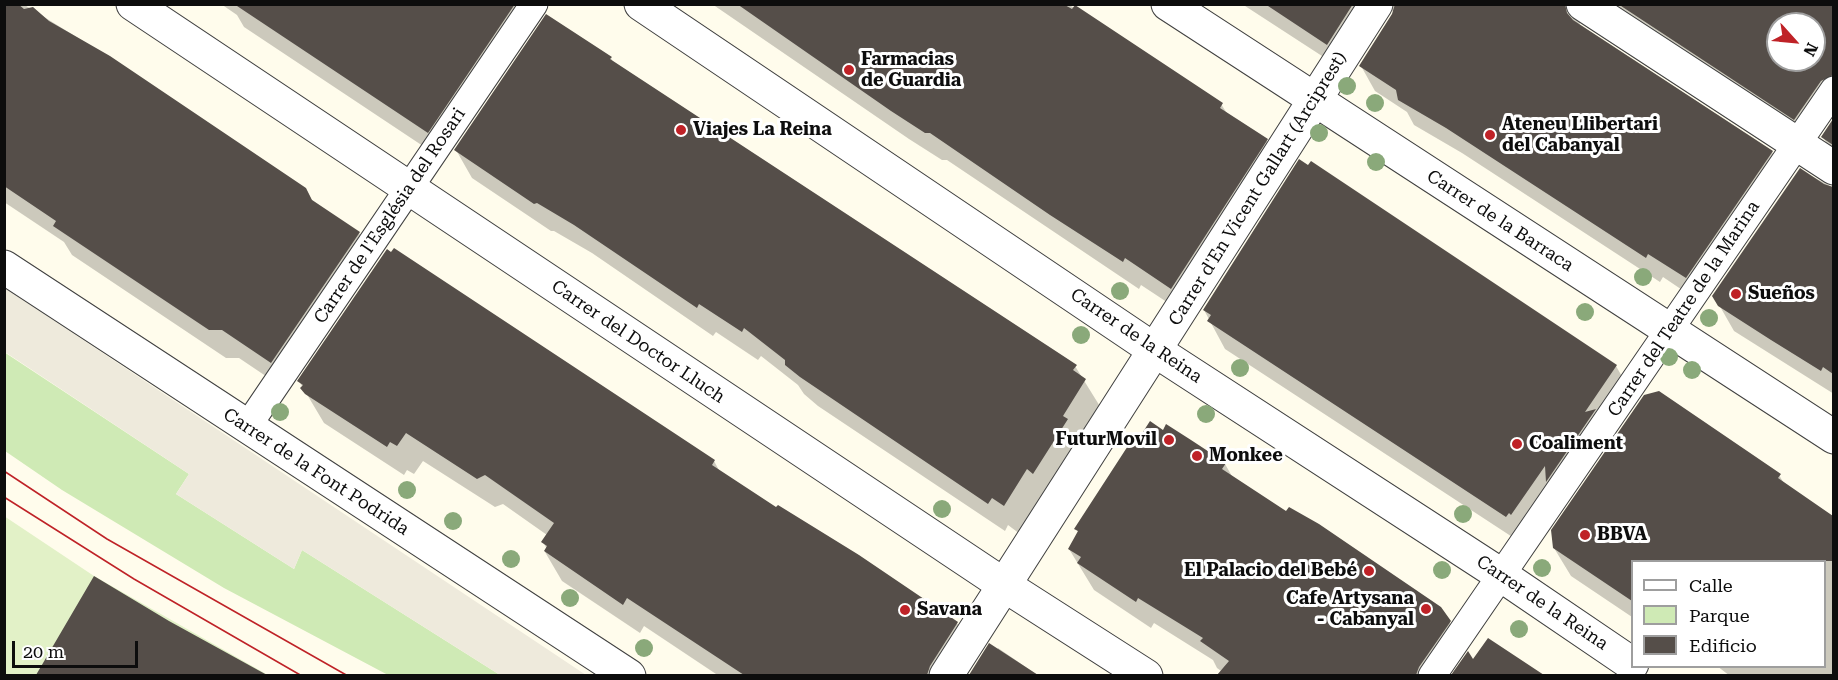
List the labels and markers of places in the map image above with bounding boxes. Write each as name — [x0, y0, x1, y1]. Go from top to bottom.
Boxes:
place label: Farmacias de Guardia — [861, 49, 961, 92]
marker: Farmacias de Guardia — [842, 63, 856, 77]
place label: Ateneu Llibertari del Cabanyal — [1502, 114, 1658, 156]
place label: Viajes La Reina — [693, 119, 832, 141]
marker: Viajes La Reina — [674, 123, 688, 137]
marker: Ateneu Llibertari del Cabanyal — [1483, 128, 1497, 142]
place label: Sueños — [1748, 283, 1815, 305]
marker: Sueños — [1729, 287, 1743, 301]
place label: FuturMovil — [1055, 429, 1157, 451]
marker: FuturMovil — [1162, 433, 1176, 447]
place label: Coaliment — [1529, 433, 1623, 455]
marker: Coaliment — [1510, 437, 1524, 451]
place label: Monkee — [1209, 445, 1283, 467]
marker: Monkee — [1190, 449, 1204, 463]
place label: BBVA — [1597, 524, 1647, 546]
marker: BBVA — [1578, 528, 1592, 542]
place label: El Palacio del Bebé — [1184, 560, 1357, 582]
marker: El Palacio del Bebé — [1362, 564, 1376, 578]
place label: Cafe Artysana - Cabanyal — [1286, 588, 1414, 630]
place label: Savana — [917, 599, 982, 621]
marker: Cafe Artysana - Cabanyal — [1419, 602, 1433, 616]
marker: Savana — [898, 603, 912, 617]

